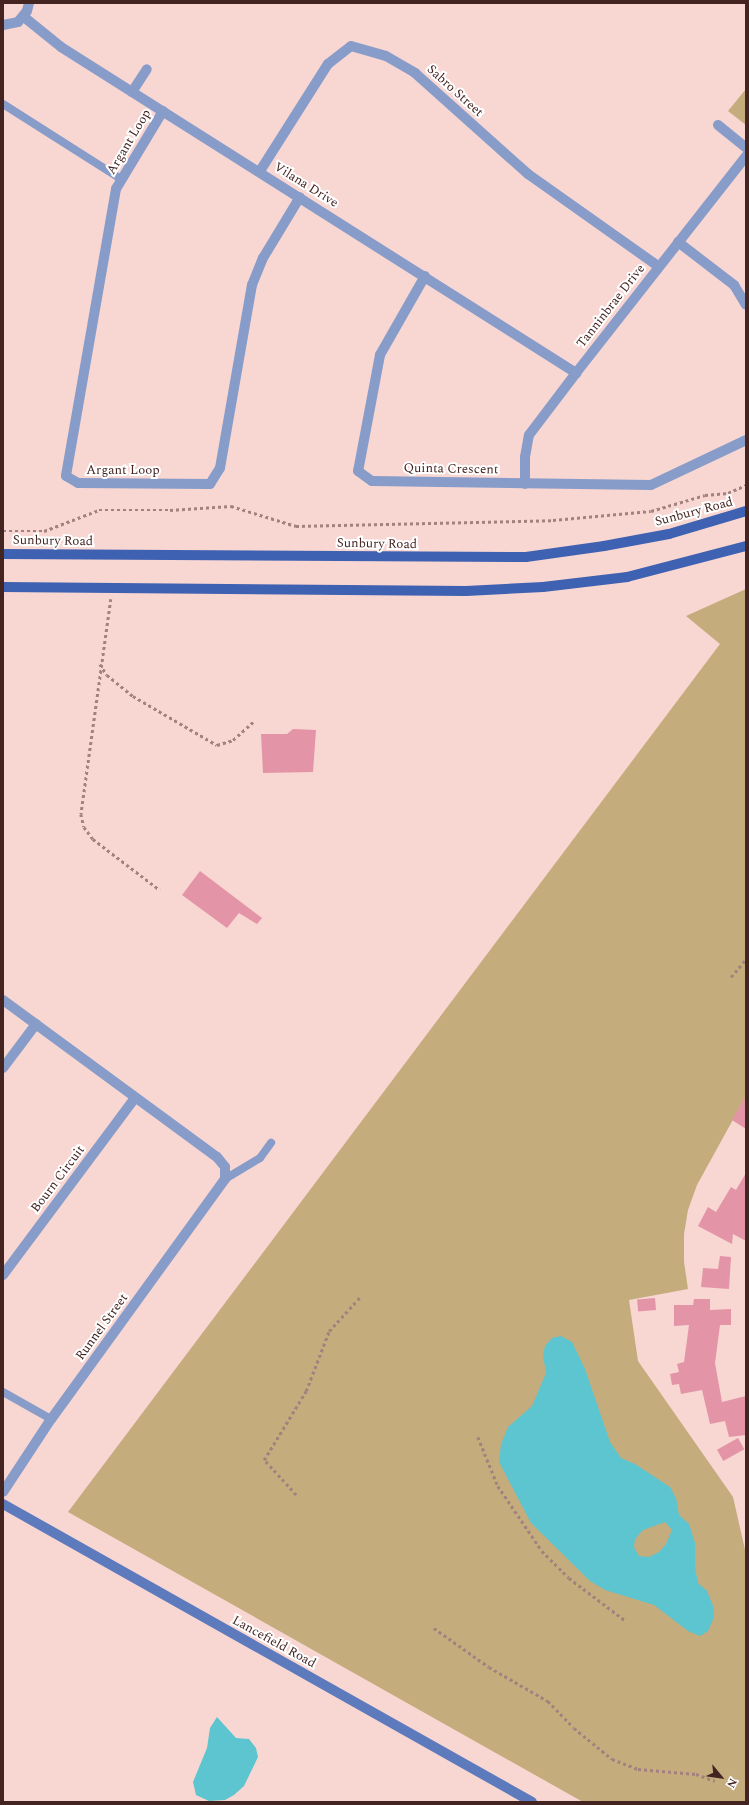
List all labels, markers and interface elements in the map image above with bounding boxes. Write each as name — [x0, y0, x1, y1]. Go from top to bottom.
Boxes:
street label: Sabro Street — [424, 62, 486, 120]
street label: Argant Loop — [103, 107, 155, 177]
street label: Vilana Drive — [271, 159, 341, 211]
street label: Tanninbrae Drive — [574, 261, 648, 351]
street label: Quinta Crescent — [403, 460, 499, 478]
street label: Argant Loop — [86, 462, 160, 478]
street label: Sunbury Road — [653, 494, 735, 530]
street label: Sunbury Road — [13, 533, 93, 549]
street label: Sunbury Road — [337, 536, 417, 552]
street label: Bourn Circuit — [28, 1142, 88, 1216]
street label: Runnel Street — [73, 1291, 131, 1363]
street label: Lancefield Road — [230, 1613, 318, 1671]
north arrow — [701, 1757, 741, 1797]
text: N — [722, 1775, 742, 1791]

